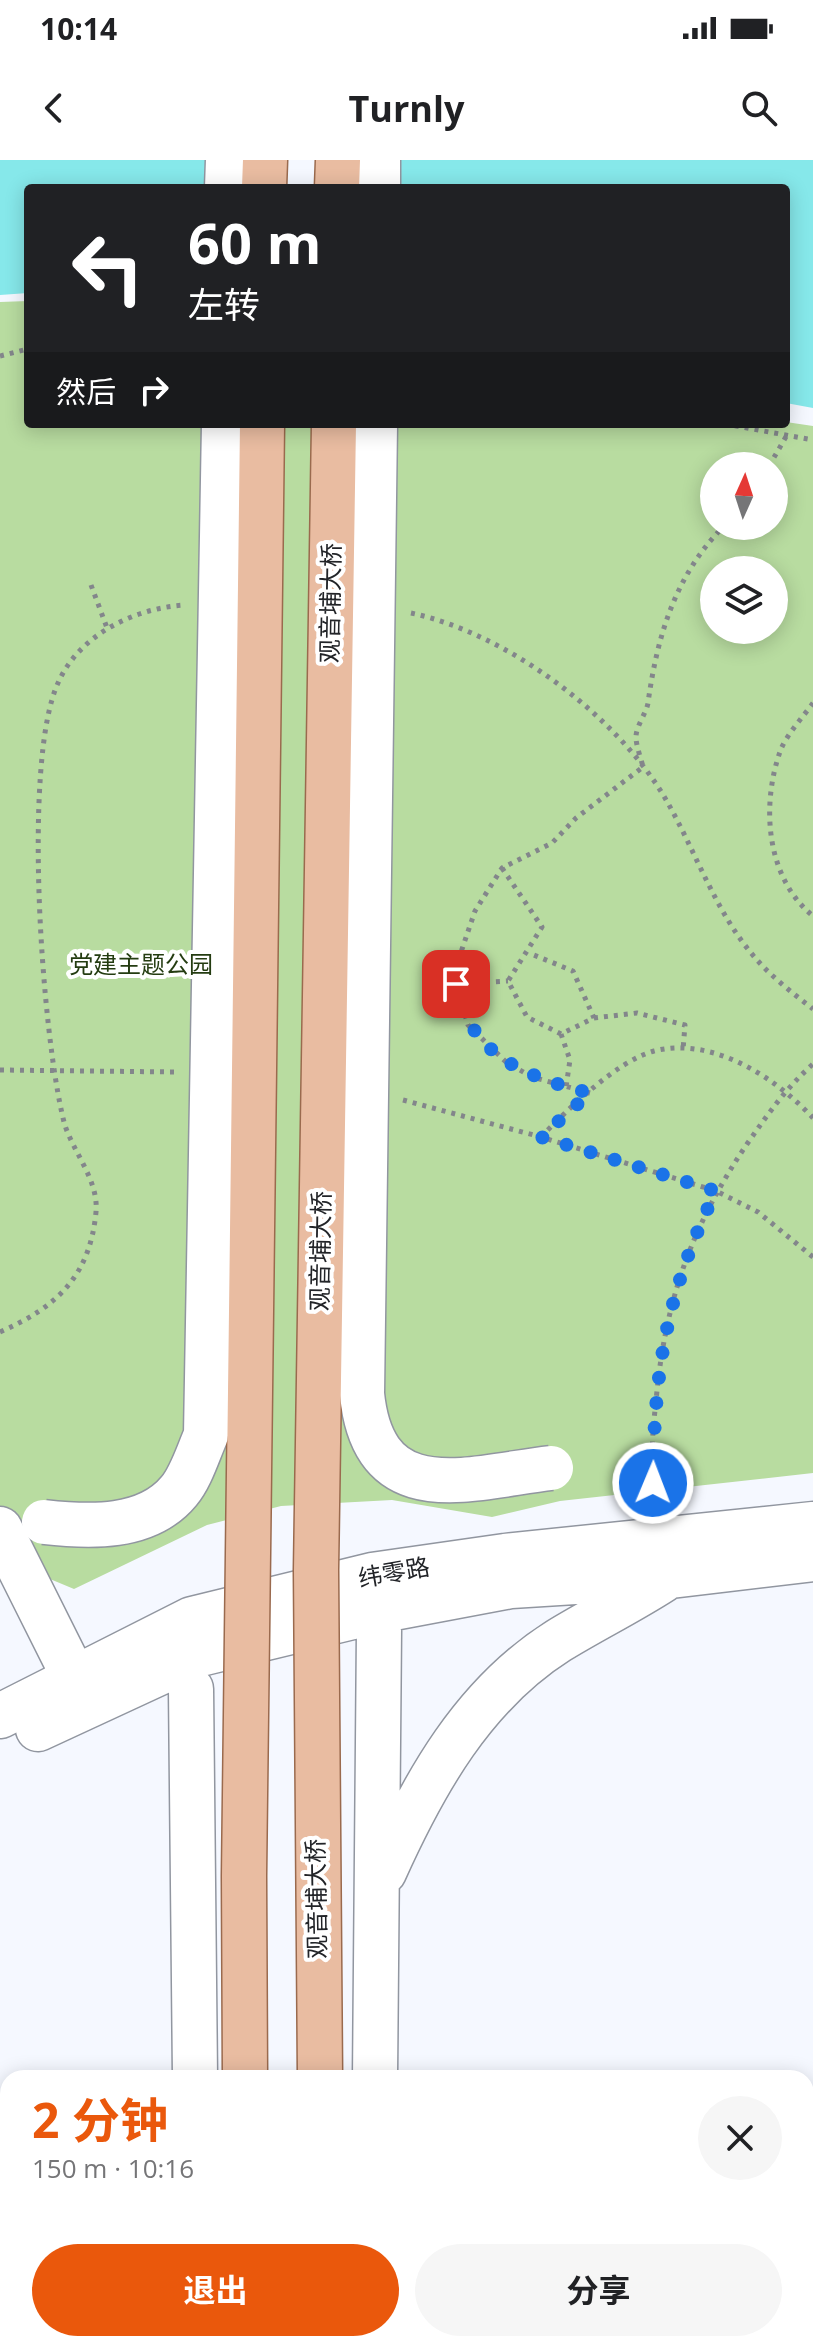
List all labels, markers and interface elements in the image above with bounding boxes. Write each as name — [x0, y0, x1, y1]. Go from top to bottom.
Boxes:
text: 10:14 — [40, 8, 117, 49]
text: Turnly — [349, 84, 464, 133]
icon: back — [32, 86, 76, 130]
icon: search — [737, 86, 781, 130]
text: 60 m — [188, 204, 322, 280]
icon: left — [56, 216, 160, 320]
text: 左转 — [188, 280, 260, 329]
icon: right — [132, 368, 176, 412]
text: 然后 — [56, 371, 116, 412]
north arrow — [700, 452, 788, 540]
map controls — [700, 452, 788, 644]
street label: 观音埔大桥 — [312, 543, 347, 663]
button: layers — [700, 556, 788, 644]
park label: 党建主题公园 — [69, 947, 213, 980]
pin — [422, 950, 490, 1018]
icon: arrive — [434, 962, 478, 1006]
street label: 观音埔大桥 — [302, 1191, 337, 1311]
position arrow — [611, 1441, 695, 1525]
street label: 纬零路 — [355, 1549, 432, 1594]
street label: 观音埔大桥 — [298, 1839, 333, 1959]
text: 2 分钟 — [32, 2087, 168, 2152]
button: close — [698, 2096, 782, 2180]
text: 150 m · 10:16 — [32, 2150, 194, 2186]
button: 退出 — [32, 2244, 399, 2336]
button: 分享 — [415, 2244, 782, 2336]

